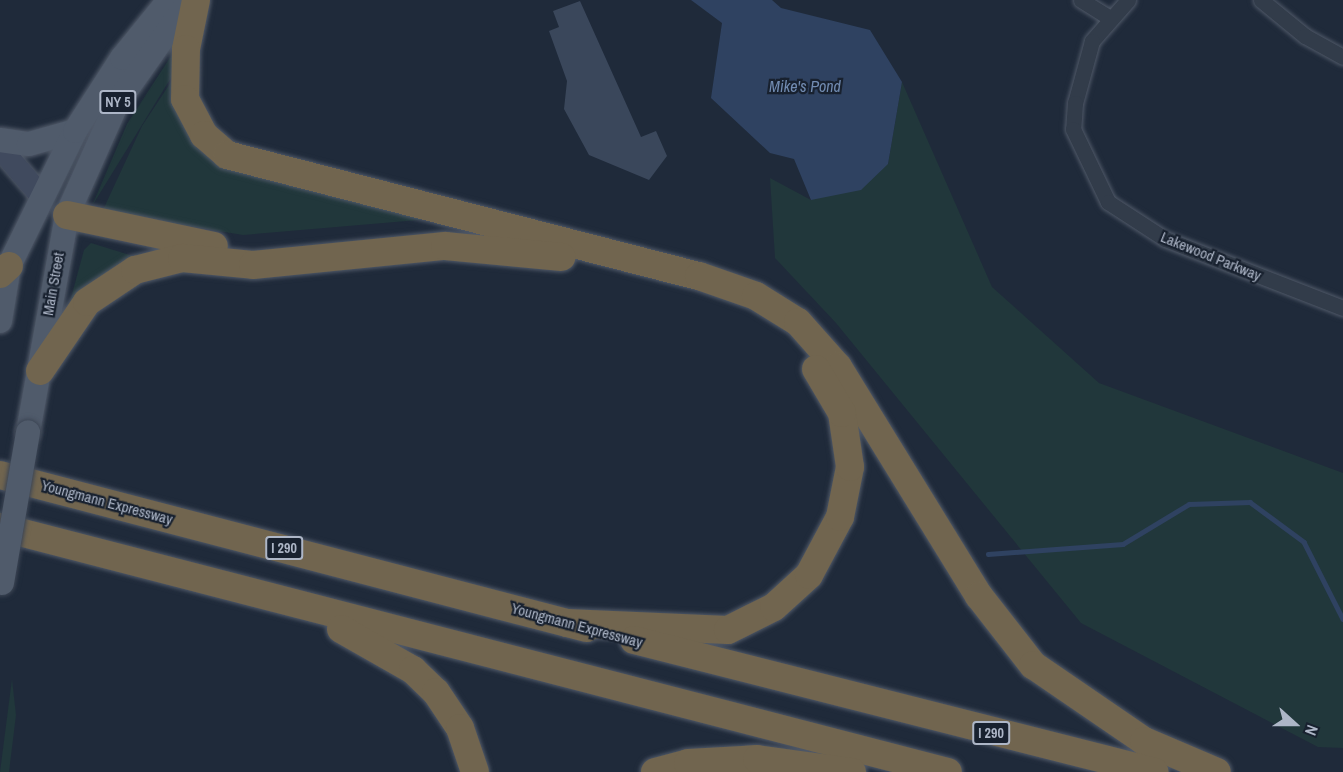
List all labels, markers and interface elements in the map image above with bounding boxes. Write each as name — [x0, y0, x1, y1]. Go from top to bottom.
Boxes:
water label: Mike's Pond — [769, 76, 841, 96]
road number: NY 5 — [98, 91, 138, 113]
street label: Lakewood Parkway — [1158, 228, 1264, 284]
street label: Main Street — [39, 251, 67, 317]
street label: Youngmann Expressway — [39, 476, 175, 528]
road number: I 290 — [264, 537, 304, 559]
street label: Youngmann Expressway — [509, 599, 645, 651]
north arrow — [1265, 694, 1325, 754]
road number: I 290 — [972, 722, 1010, 744]
text: N — [1300, 722, 1324, 739]

